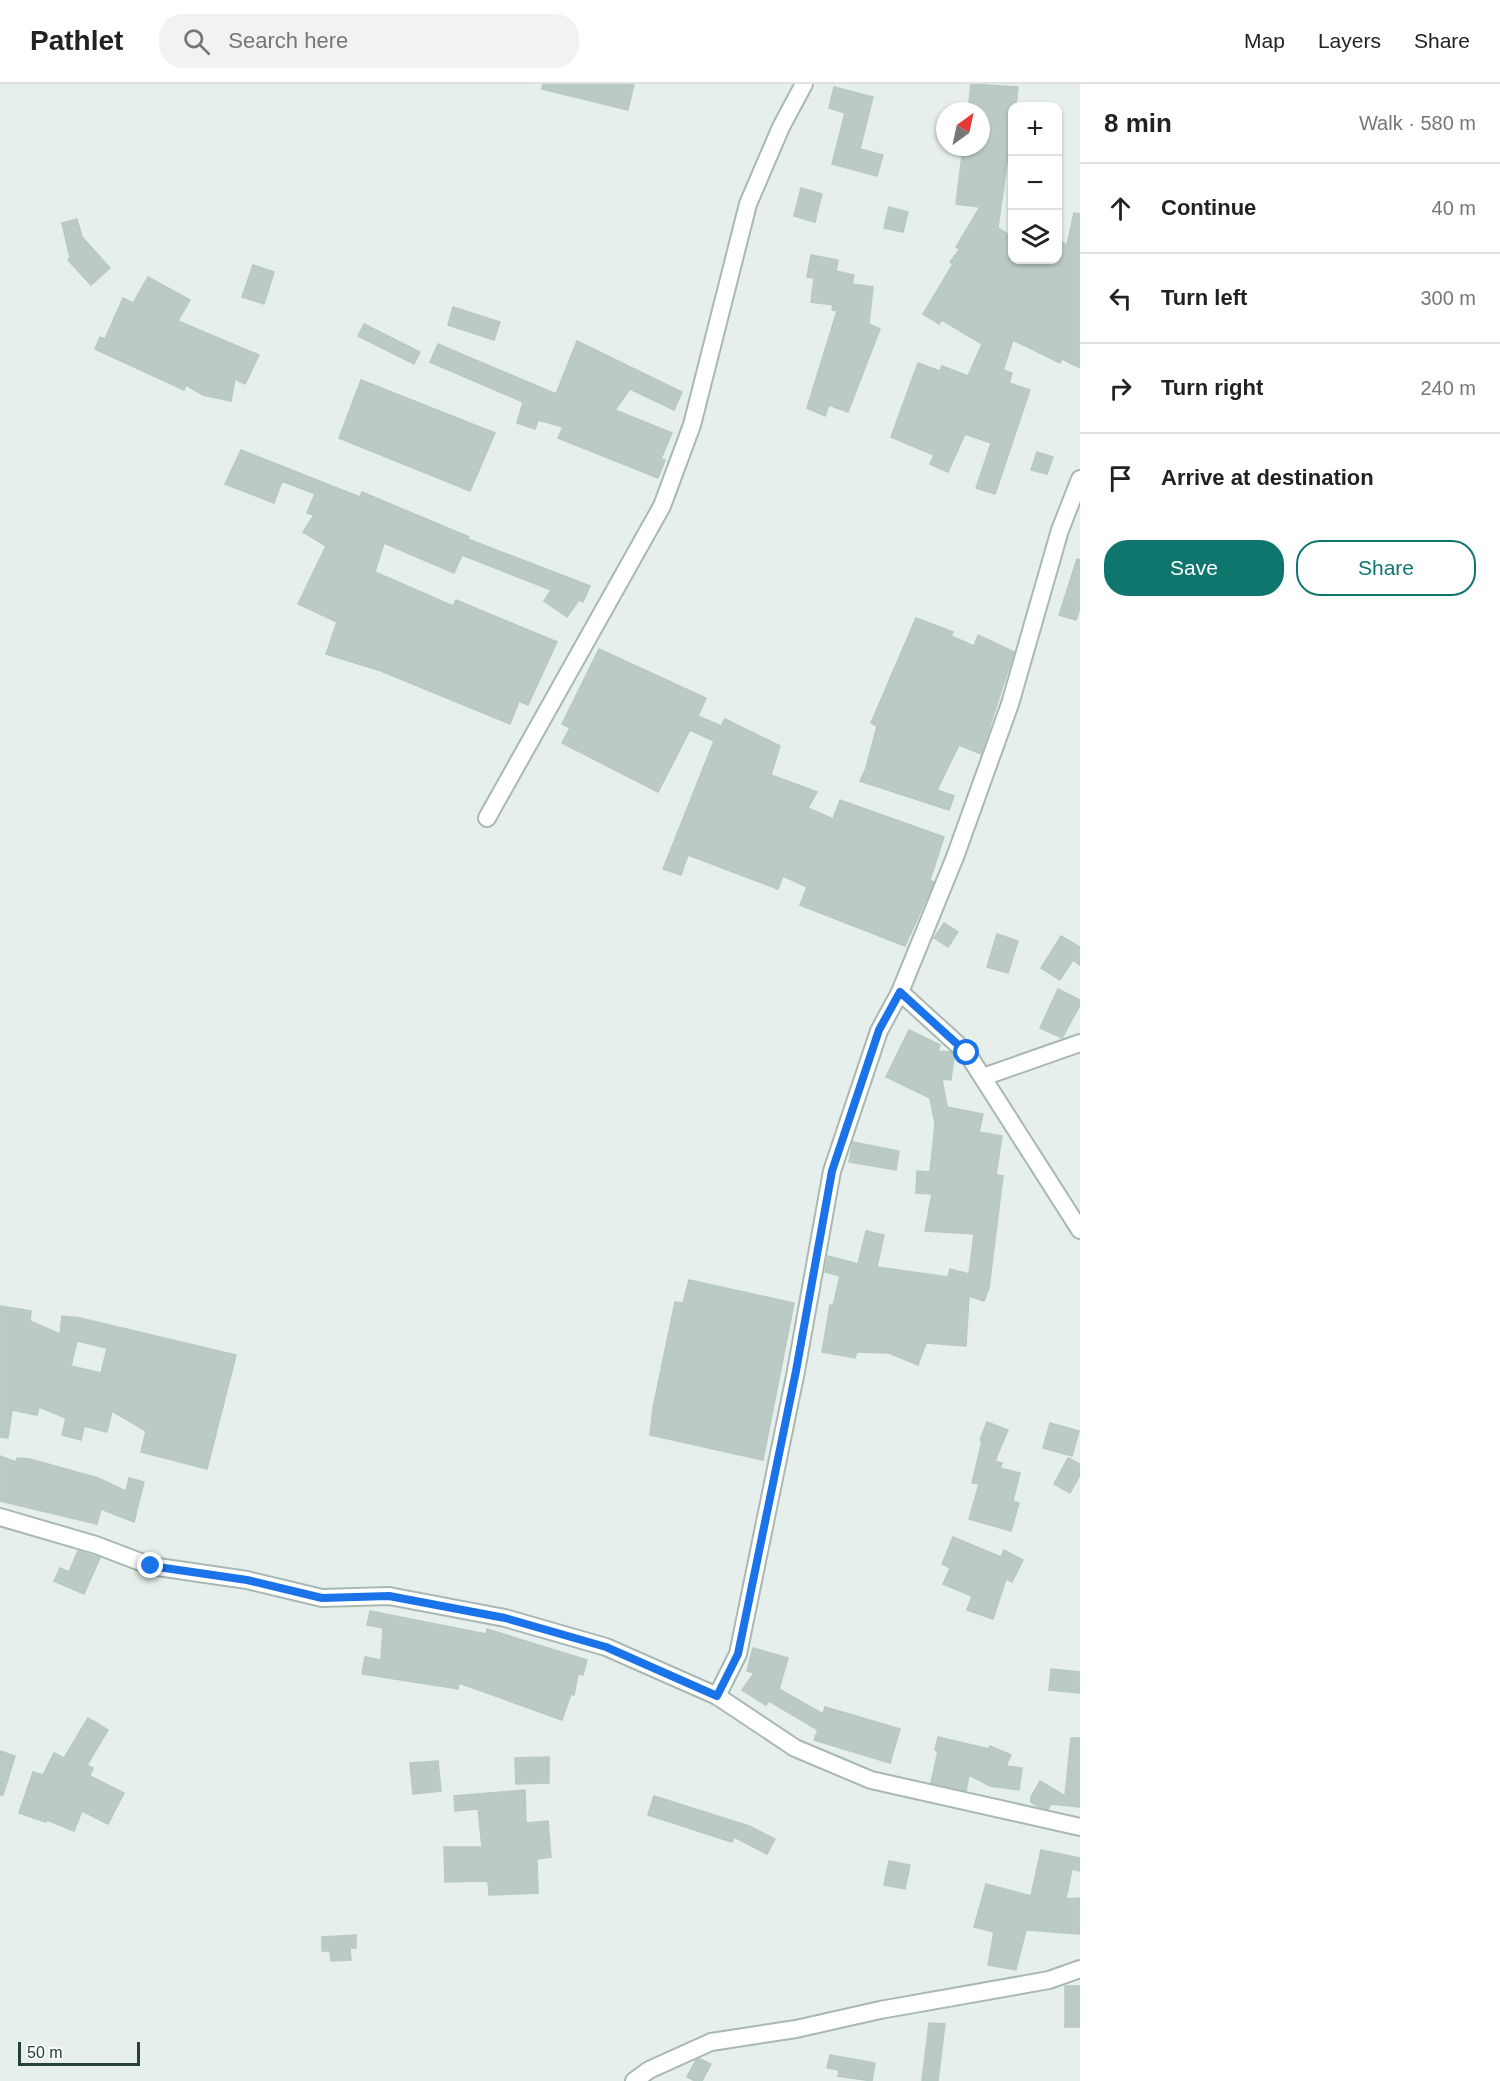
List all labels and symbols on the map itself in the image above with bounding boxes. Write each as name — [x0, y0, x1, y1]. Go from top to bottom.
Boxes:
north arrow — [936, 102, 990, 156]
route start — [953, 1039, 979, 1065]
route end — [137, 1552, 163, 1578]
scale bar — [18, 2039, 140, 2066]

